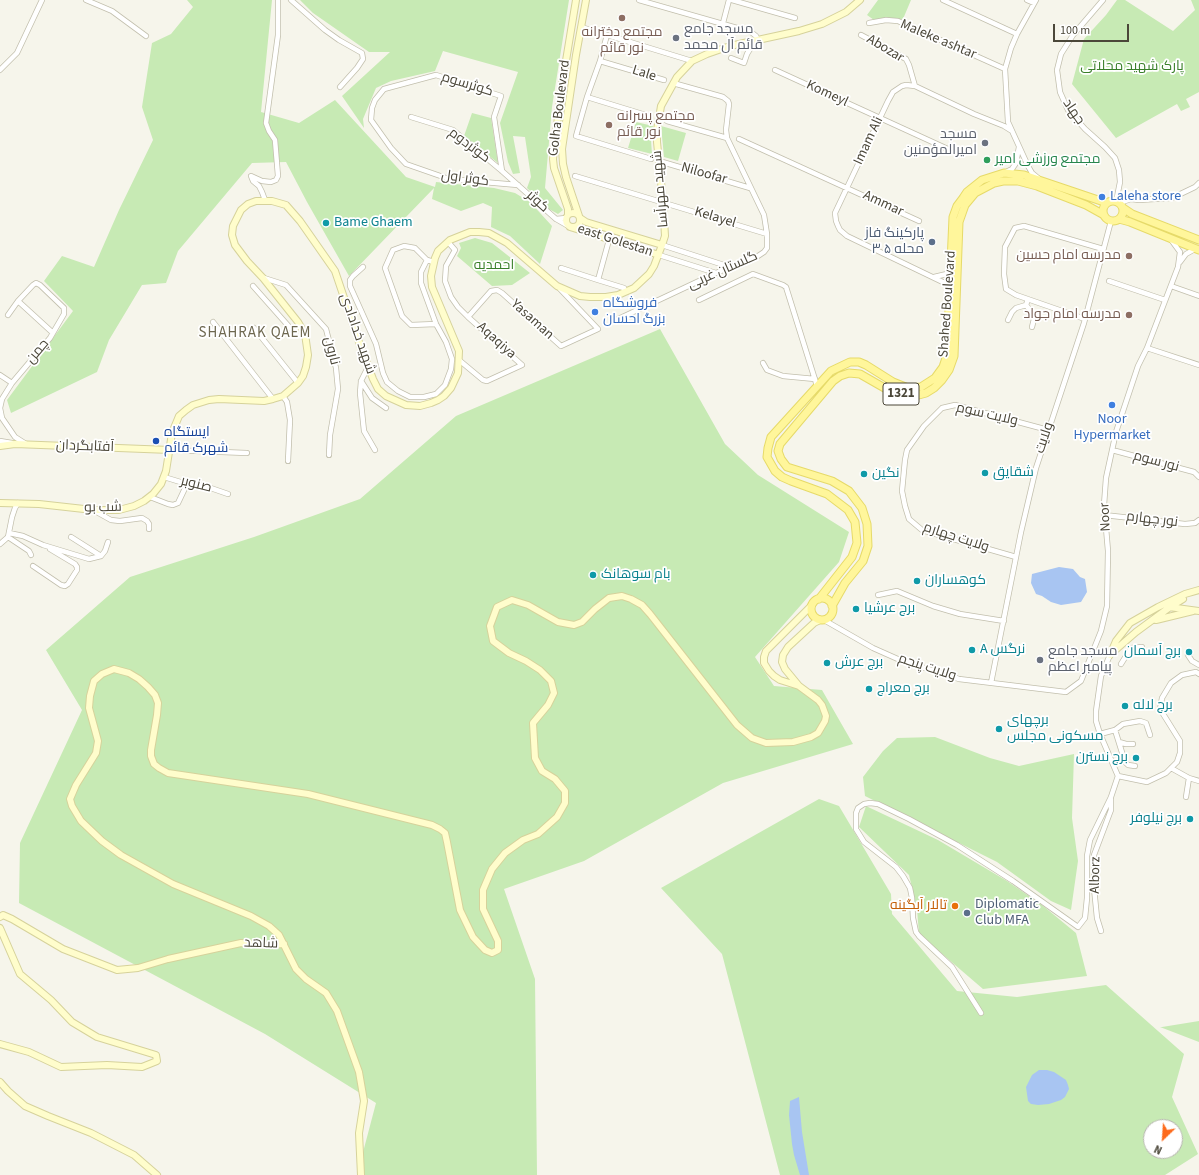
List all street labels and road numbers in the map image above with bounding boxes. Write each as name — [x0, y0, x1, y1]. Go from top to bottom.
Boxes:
street label: Maleke ashtar — [897, 16, 979, 64]
street label: Abozar — [863, 31, 907, 67]
street label: Golha Boulevard — [546, 59, 574, 157]
street label: Lale — [630, 62, 658, 86]
street label: کوثرسوم — [439, 69, 495, 101]
street label: Komeyl — [803, 77, 851, 111]
street label: جهاد — [1058, 96, 1088, 128]
street label: Imam Ali — [851, 114, 887, 168]
street label: کوثردوم — [445, 125, 493, 167]
street label: شهید مهرآسا — [649, 150, 673, 228]
street label: Niloofar — [679, 159, 729, 189]
street label: کوثر اول — [440, 167, 490, 191]
street label: کوثر — [522, 187, 552, 217]
street label: Ammar — [860, 187, 906, 221]
street label: Kelayel — [692, 204, 738, 232]
street label: east Golestan — [575, 221, 655, 261]
street label: گلستان غربی — [685, 248, 761, 294]
street label: Shahed Boulevard — [936, 250, 960, 358]
street label: شهید خدادادی — [335, 292, 379, 376]
street label: Yasaman — [507, 296, 557, 344]
street label: Aqaqiya — [473, 319, 519, 363]
street label: نارون — [319, 335, 343, 367]
street label: چمن — [23, 336, 53, 368]
road number: 1321 — [883, 383, 919, 405]
street label: ولایت سوم — [954, 400, 1020, 430]
street label: ولایت — [1032, 420, 1058, 456]
street label: آفتابگردان — [56, 438, 114, 456]
street label: نور سوم — [1131, 448, 1181, 476]
street label: صنوبر — [179, 473, 213, 497]
street label: شب بو — [84, 499, 122, 517]
street label: Noor — [1097, 502, 1115, 532]
street label: نور چهارم — [1125, 509, 1179, 531]
street label: ولایت چهارم — [921, 519, 991, 557]
street label: ولایت پنجم — [896, 651, 958, 685]
street label: Alborz — [1087, 856, 1105, 894]
street label: شاهد — [244, 935, 278, 953]

